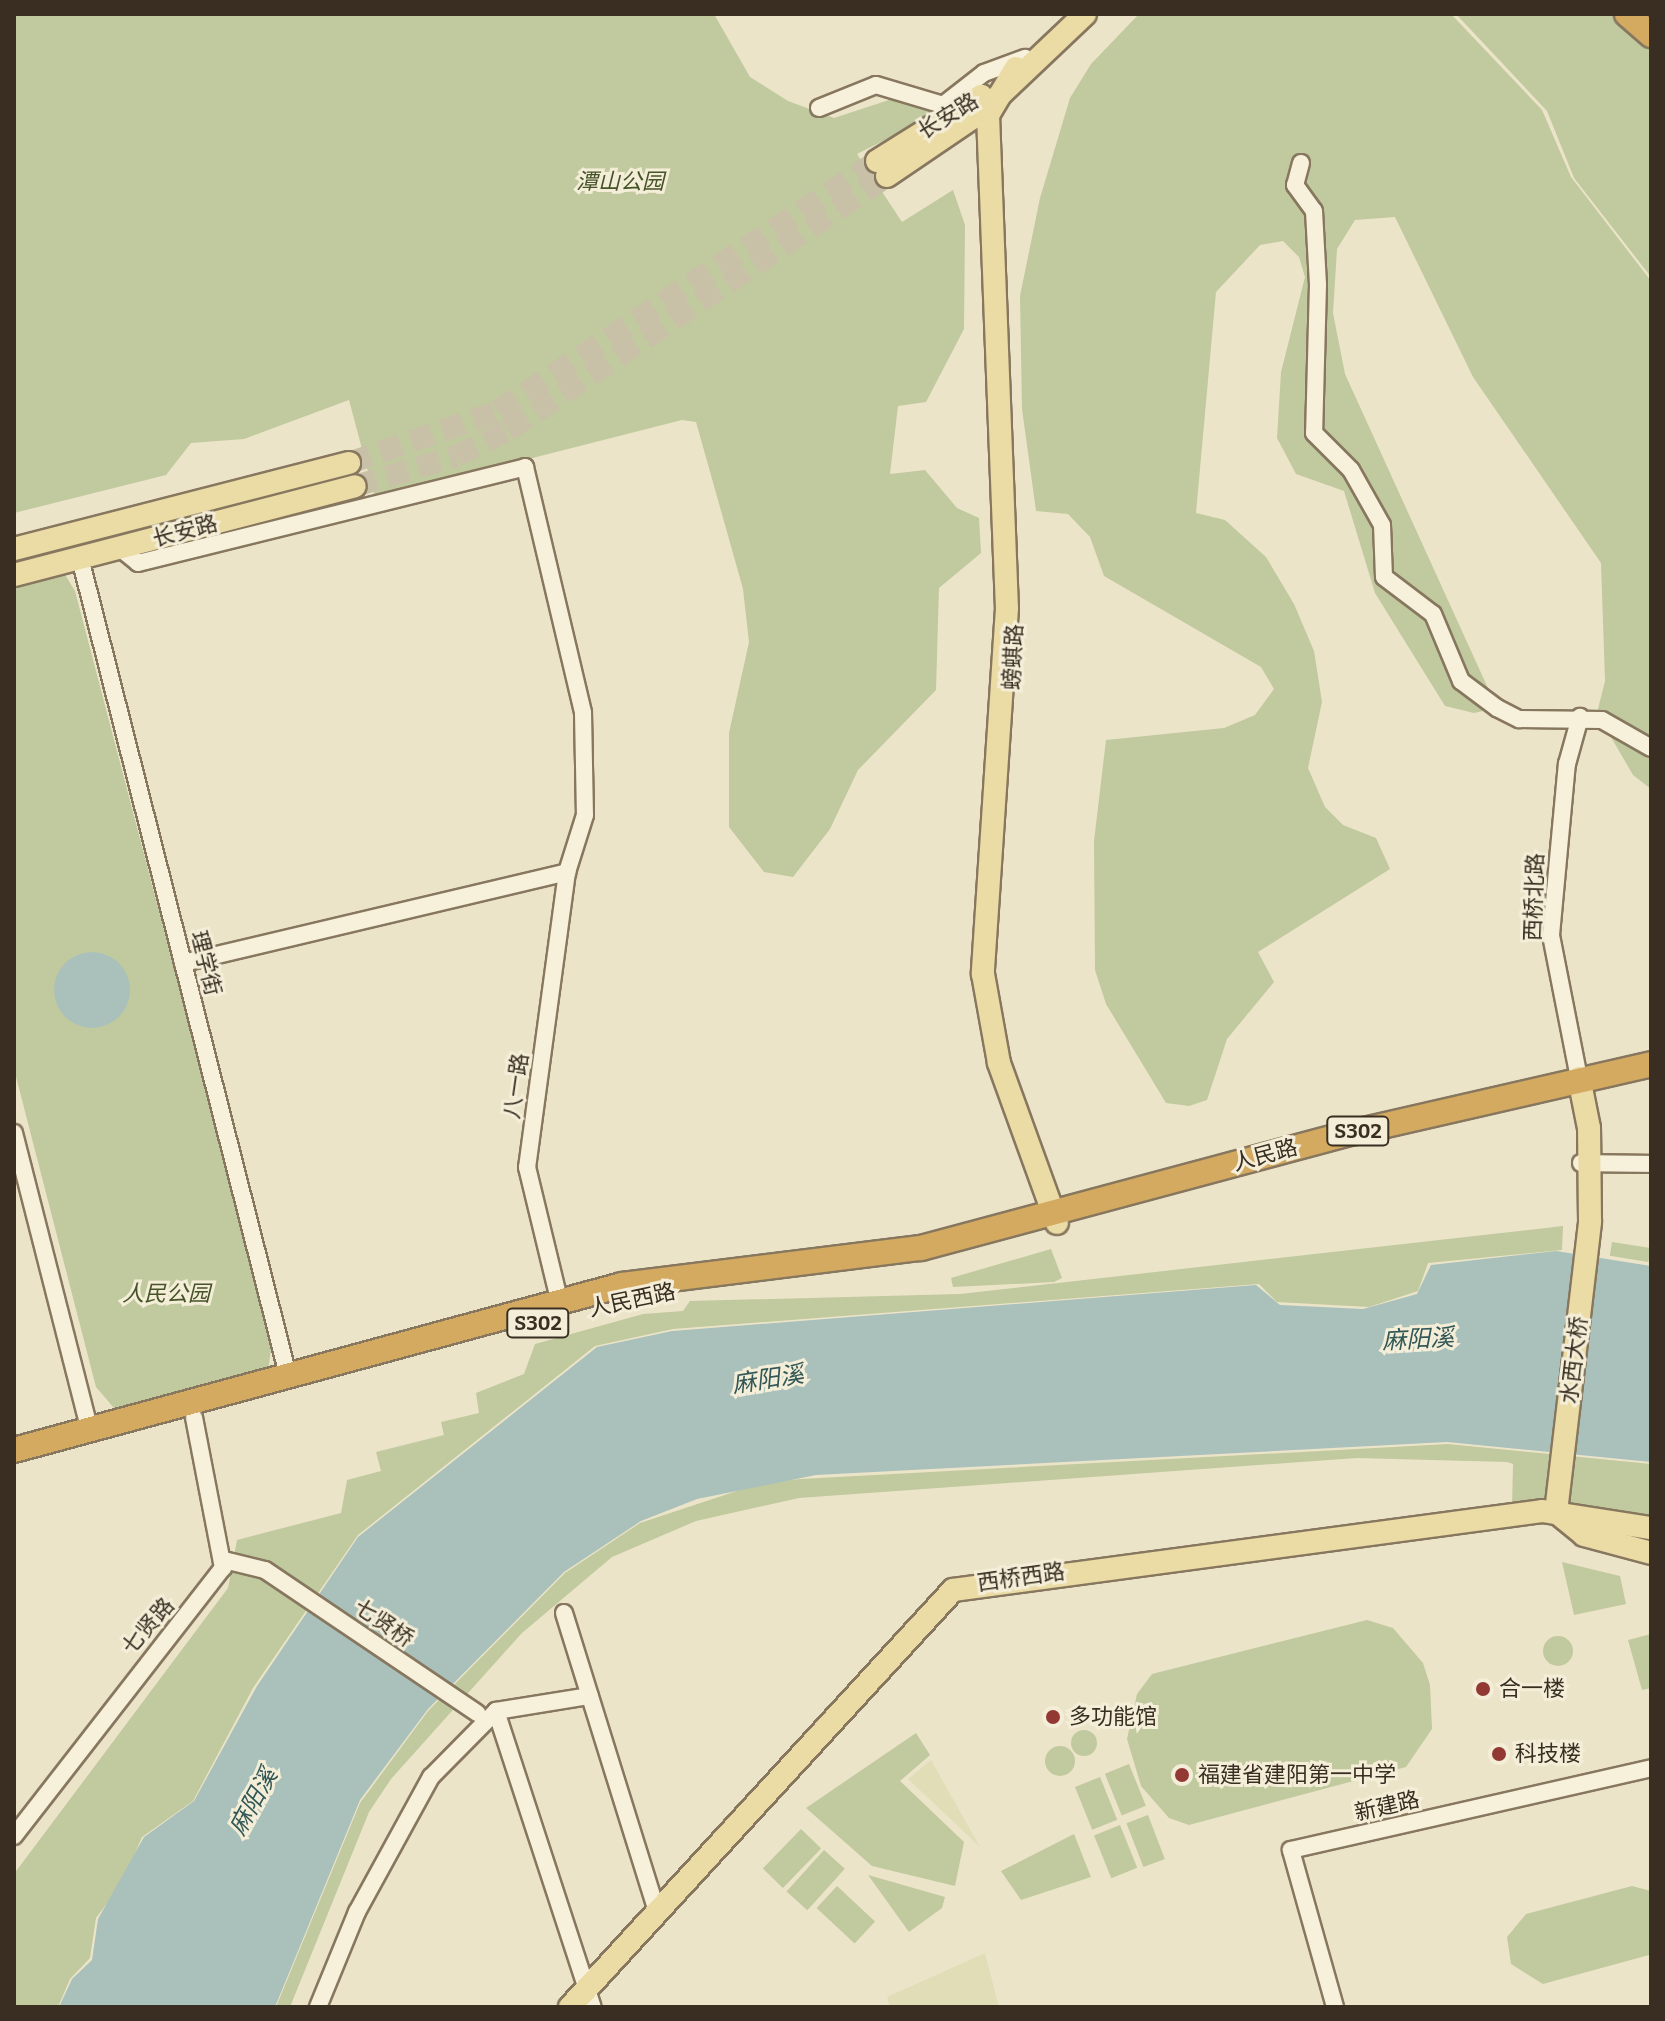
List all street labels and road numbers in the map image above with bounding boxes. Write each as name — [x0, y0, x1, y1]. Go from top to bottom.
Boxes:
street label: 长安路 — [913, 87, 983, 145]
street label: 长安路 — [150, 510, 220, 552]
street label: 螃蜞路 — [998, 623, 1028, 691]
street label: 西桥北路 — [1519, 853, 1549, 941]
street label: 理学街 — [185, 928, 227, 998]
street label: 八一路 — [498, 1051, 534, 1121]
road number: S302 — [1326, 1115, 1390, 1147]
street label: 人民路 — [1230, 1134, 1300, 1176]
street label: 人民西路 — [586, 1278, 678, 1322]
road number: S302 — [506, 1307, 570, 1339]
street label: 水西大桥 — [1556, 1315, 1592, 1405]
street label: 西桥西路 — [976, 1558, 1066, 1596]
street label: 七贤路 — [116, 1592, 180, 1660]
street label: 七贤桥 — [349, 1594, 419, 1652]
street label: 新建路 — [1352, 1786, 1422, 1826]

